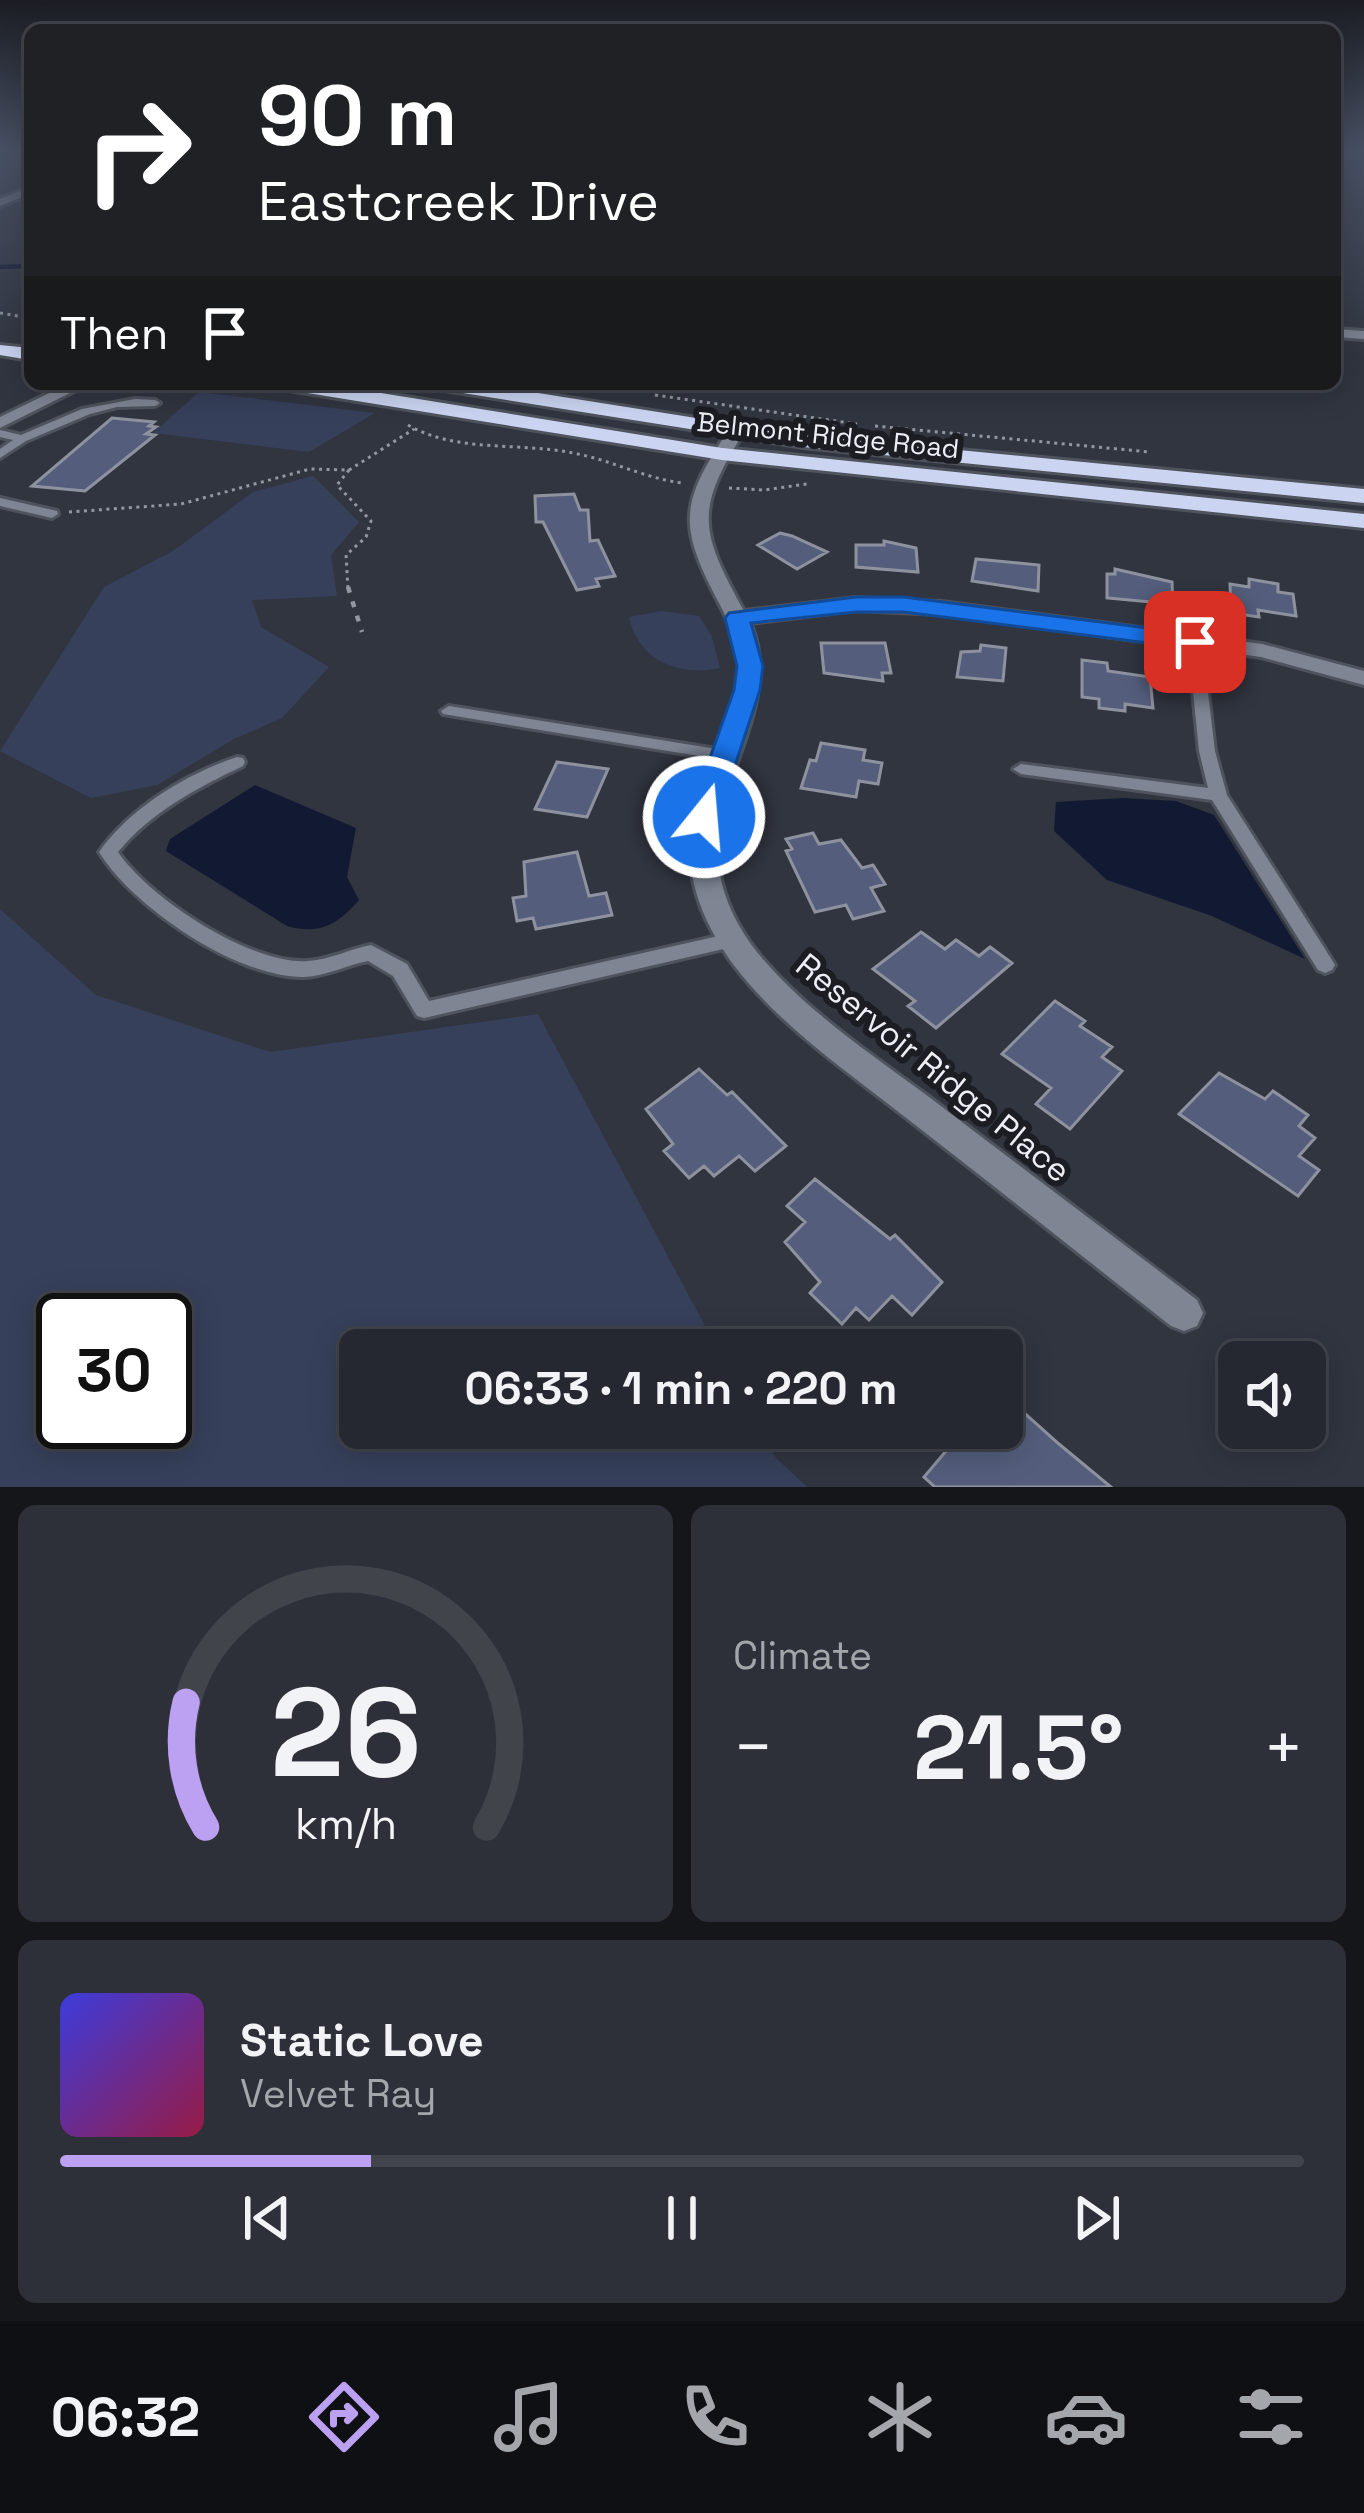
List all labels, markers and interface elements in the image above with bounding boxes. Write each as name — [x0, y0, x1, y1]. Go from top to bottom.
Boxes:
text: 90 m — [258, 62, 457, 170]
icon: right — [60, 72, 216, 228]
text: Eastcreek Drive — [258, 167, 659, 236]
icon: arrive — [192, 300, 258, 366]
text: Then — [60, 305, 168, 362]
street label: Belmont Ridge Road — [695, 404, 961, 466]
pin — [1144, 591, 1246, 693]
icon: arrive — [1162, 609, 1228, 675]
position arrow — [641, 754, 767, 880]
street label: Reservoir Ridge Place — [787, 944, 1079, 1192]
speed limit sign: 30 — [36, 1293, 192, 1449]
map controls — [1218, 1341, 1326, 1449]
button: sound — [1218, 1341, 1326, 1449]
text: 06:33 · 1 min · 220 m — [465, 1360, 897, 1417]
text: Climate — [733, 1631, 872, 1680]
text: 26 — [270, 1653, 421, 1812]
text: 21.5° — [913, 1690, 1124, 1805]
text: − — [733, 1705, 774, 1789]
text: + — [1263, 1705, 1304, 1789]
text: km/h — [294, 1796, 397, 1851]
text: Static Love — [240, 2012, 484, 2069]
text: Velvet Ray — [240, 2069, 436, 2118]
icon: previous — [234, 2185, 300, 2251]
icon: pause — [649, 2185, 715, 2251]
icon: next — [1064, 2185, 1130, 2251]
icon: directions — [302, 2375, 386, 2459]
icon: music — [487, 2375, 571, 2459]
icon: phone — [673, 2375, 757, 2459]
icon: climate — [858, 2375, 942, 2459]
icon: car — [1044, 2375, 1128, 2459]
icon: filters — [1229, 2375, 1313, 2459]
text: 06:32 — [51, 2383, 200, 2452]

